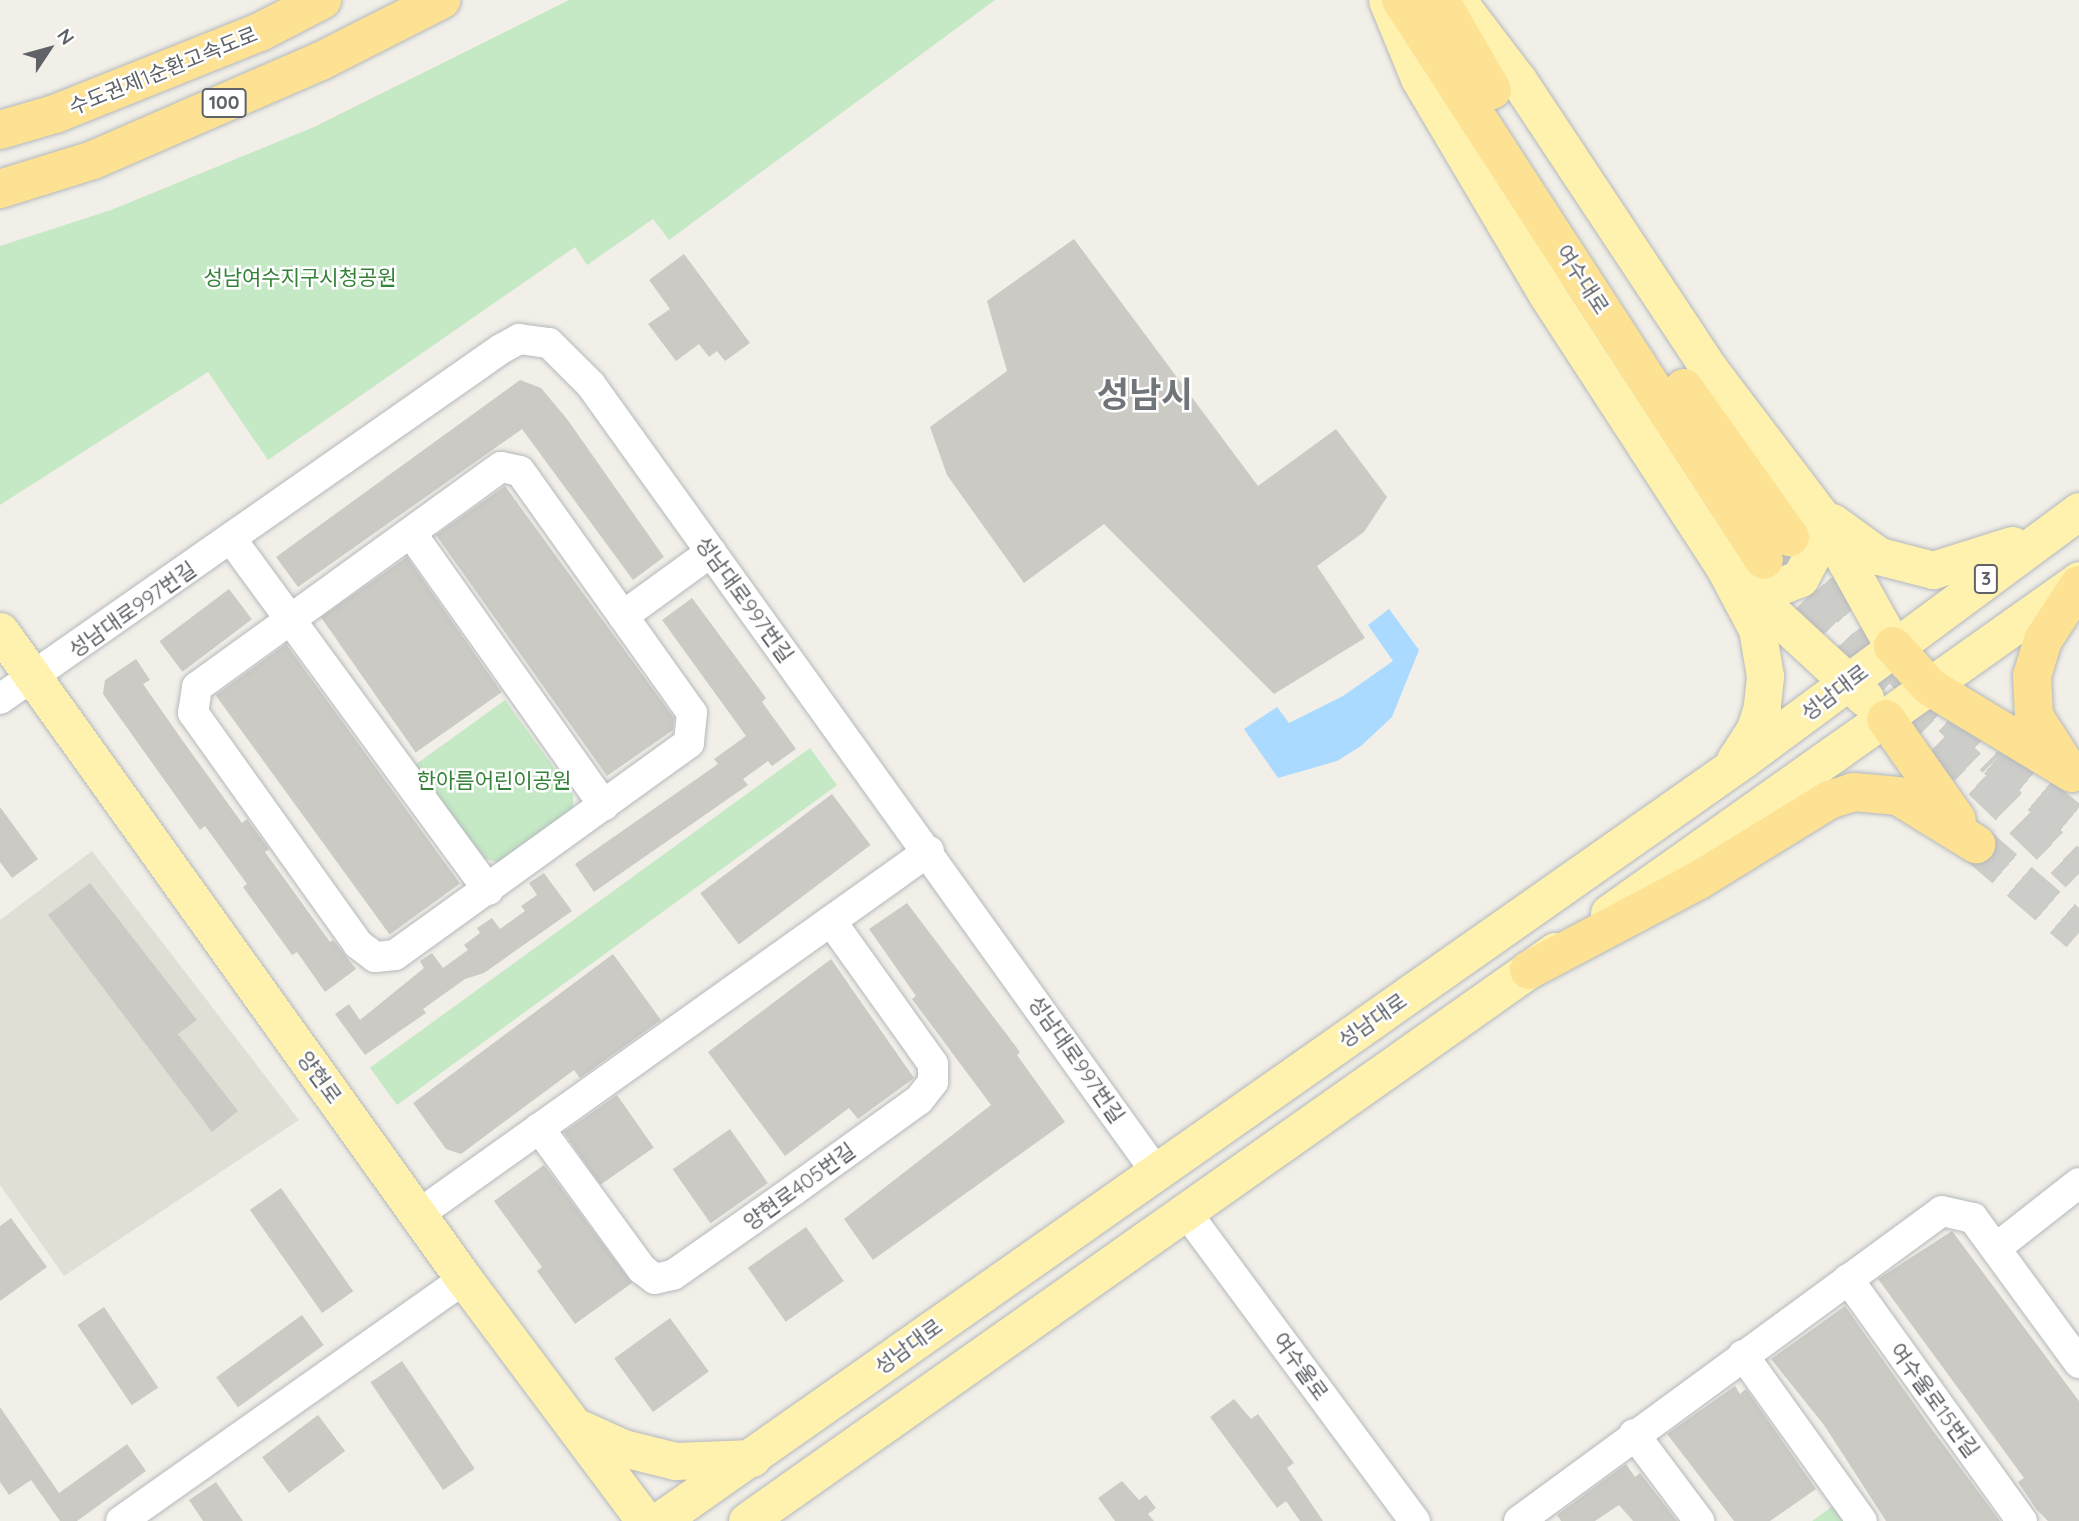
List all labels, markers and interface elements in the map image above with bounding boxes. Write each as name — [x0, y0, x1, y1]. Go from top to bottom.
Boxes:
north arrow — [14, 14, 84, 84]
street label: 수도권제1순환고속도로 — [65, 21, 261, 119]
text: N — [52, 24, 80, 49]
road number: 100 — [201, 88, 247, 118]
street label: 여수대로 — [1551, 240, 1615, 318]
park label: 성남여수지구시청공원 — [203, 264, 397, 290]
district label: 성남시 — [1097, 373, 1193, 415]
street label: 성남대로997번길 — [691, 531, 799, 667]
street label: 성남대로997번길 — [64, 556, 200, 662]
road number: 3 — [1974, 564, 1998, 594]
street label: 성남대로 — [1796, 659, 1872, 725]
park label: 한아름어린이공원 — [417, 767, 571, 793]
street label: 성남대로 — [1333, 988, 1411, 1052]
street label: 성남대로997번길 — [1024, 991, 1130, 1127]
street label: 양현로 — [293, 1046, 347, 1108]
street label: 양현로405번길 — [738, 1137, 860, 1235]
street label: 성남대로 — [869, 1313, 947, 1379]
street label: 여수울로 — [1268, 1327, 1334, 1405]
street label: 여수울로15번길 — [1885, 1338, 1985, 1462]

